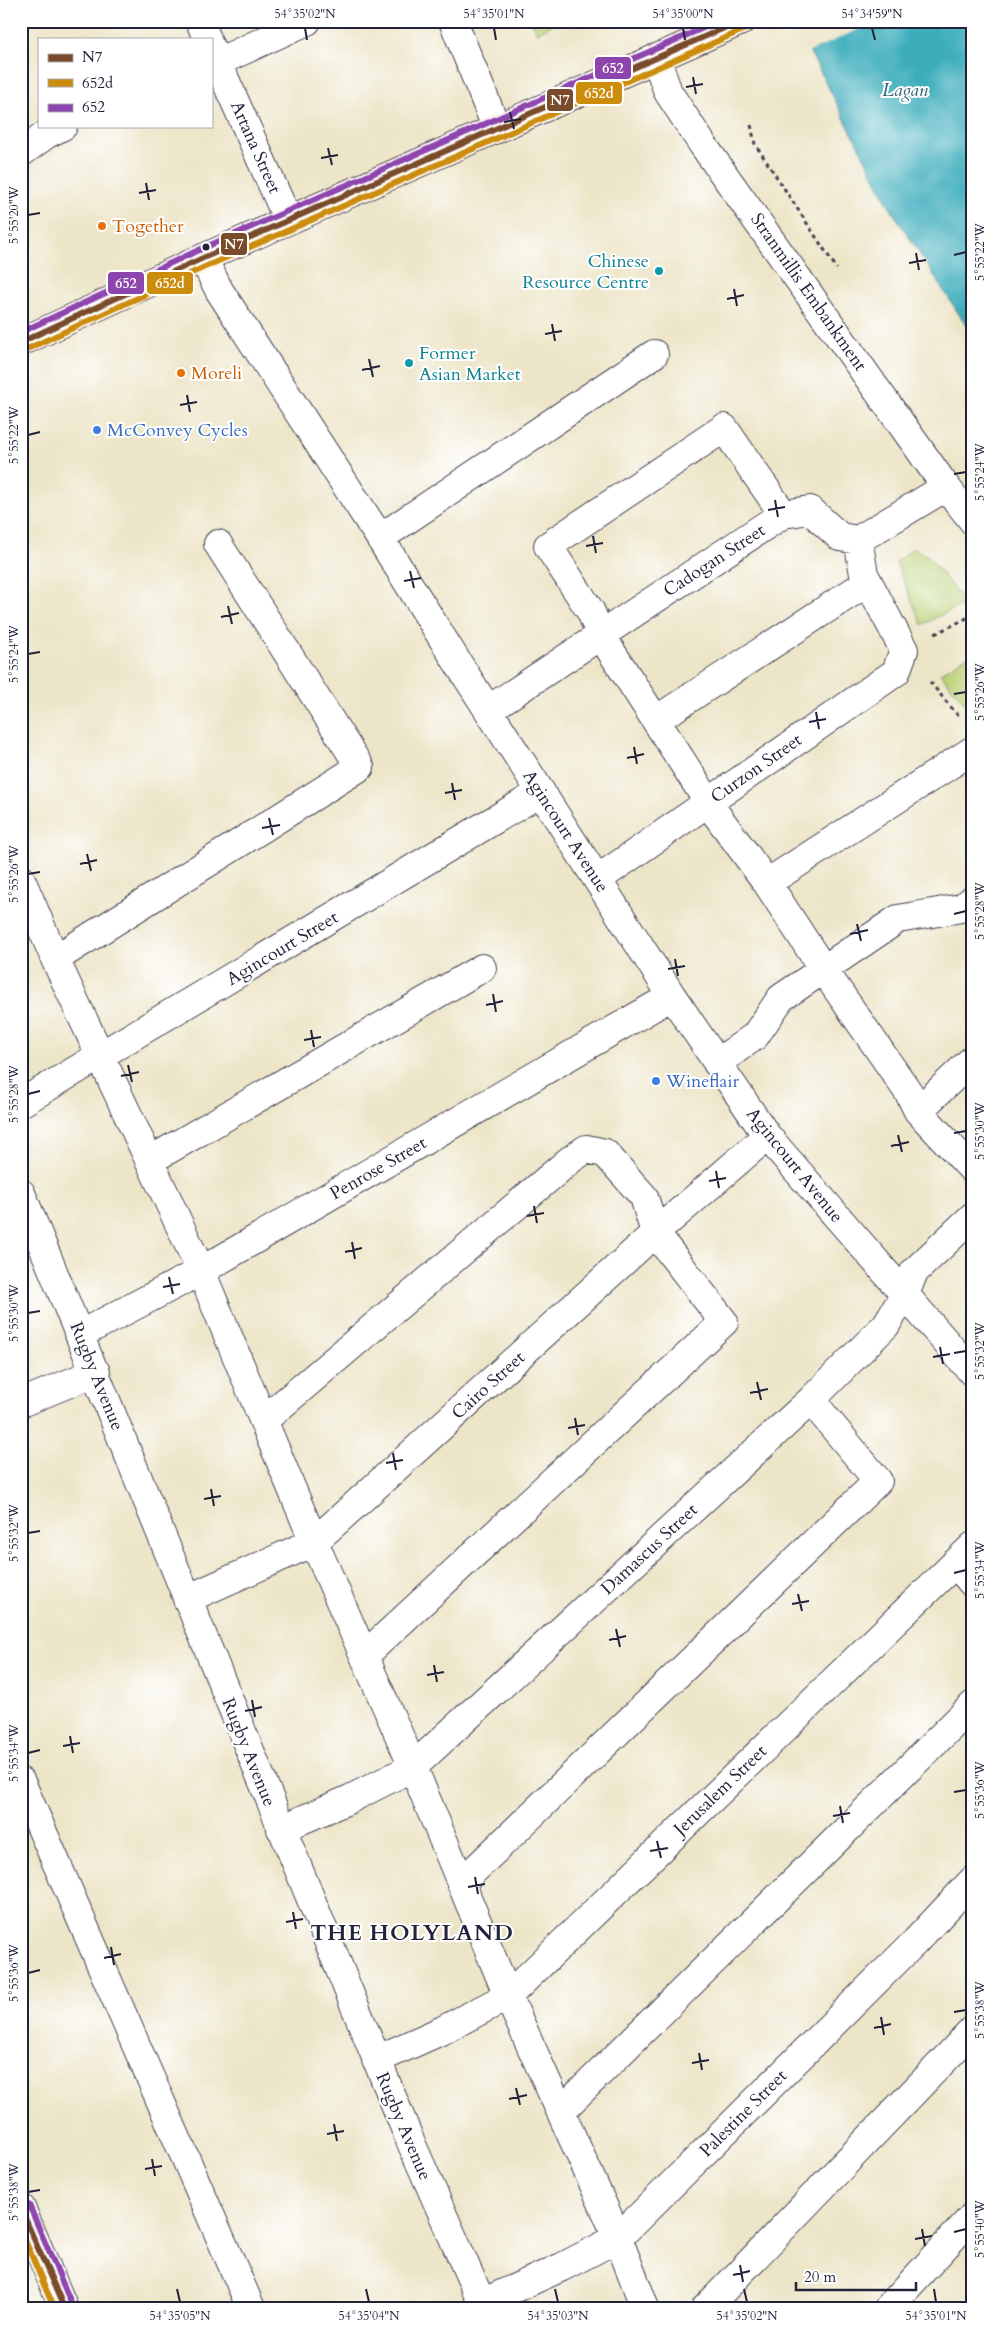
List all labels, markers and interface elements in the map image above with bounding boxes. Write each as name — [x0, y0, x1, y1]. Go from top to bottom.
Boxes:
text: 54°35'02"N — [275, 6, 336, 22]
text: 54°35'01"N — [464, 6, 525, 22]
text: 54°35'00"N — [653, 6, 714, 22]
text: 54°34'59"N — [842, 6, 903, 22]
legend — [38, 38, 212, 128]
text: N7 — [82, 47, 103, 67]
line badge: 652 — [594, 56, 632, 80]
text: 652 — [602, 59, 624, 78]
text: 652d — [82, 73, 113, 93]
water label: Lagan — [882, 77, 929, 103]
line badge: 652d — [575, 81, 623, 105]
text: 652d — [584, 84, 614, 103]
line badge: N7 — [546, 88, 574, 112]
text: N7 — [550, 91, 570, 110]
text: 652 — [82, 97, 105, 117]
street label: Artana Street — [224, 97, 287, 198]
text: 5°55'20"W — [6, 185, 22, 244]
street label: Stranmillis Embankment — [745, 208, 873, 377]
place label: Together — [112, 214, 184, 239]
marker: Together — [96, 220, 108, 232]
text: 5°55'22"W — [972, 222, 988, 281]
line badge: N7 — [220, 232, 248, 256]
text: N7 — [224, 235, 244, 254]
unlabelled marker — [201, 242, 211, 252]
place label: Chinese Resource Centre — [522, 249, 649, 295]
marker: Chinese Resource Centre — [653, 265, 665, 277]
line badge: 652 — [107, 271, 145, 295]
line badge: 652d — [146, 271, 194, 295]
text: 652 — [115, 274, 137, 293]
text: 652d — [155, 274, 185, 293]
place label: Former Asian Market — [419, 341, 521, 387]
marker: Former Asian Market — [403, 357, 415, 369]
place label: Moreli — [191, 361, 242, 386]
marker: Moreli — [175, 367, 187, 379]
text: 5°55'22"W — [6, 405, 22, 464]
place label: McConvey Cycles — [107, 418, 248, 443]
marker: McConvey Cycles — [91, 424, 103, 436]
text: 5°55'24"W — [972, 442, 988, 501]
street label: Cadogan Street — [658, 518, 770, 603]
text: 5°55'24"W — [6, 624, 22, 683]
text: 5°55'26"W — [972, 662, 988, 721]
street label: Curzon Street — [706, 727, 807, 809]
street label: Agincourt Avenue — [517, 765, 615, 897]
text: 5°55'26"W — [6, 844, 22, 903]
text: 5°55'28"W — [972, 881, 988, 940]
street label: Agincourt Street — [222, 905, 343, 992]
text: 5°55'28"W — [6, 1064, 22, 1123]
place label: Wineflair — [665, 1069, 739, 1094]
marker: Wineflair — [650, 1075, 662, 1087]
text: 5°55'30"W — [972, 1101, 988, 1160]
street label: Agincourt Avenue — [740, 1102, 849, 1228]
street label: Penrose Street — [325, 1131, 431, 1206]
text: 5°55'30"W — [6, 1283, 22, 1342]
street label: Rugby Avenue — [63, 1318, 130, 1434]
text: 5°55'32"W — [972, 1321, 988, 1380]
street label: Cairo Street — [446, 1345, 531, 1425]
street label: Damascus Street — [596, 1498, 703, 1601]
text: 5°55'32"W — [6, 1503, 22, 1562]
text: 5°55'34"W — [972, 1540, 988, 1599]
street label: Rugby Avenue — [215, 1694, 282, 1810]
text: 5°55'34"W — [6, 1723, 22, 1782]
street label: Jerusalem Street — [666, 1739, 773, 1843]
text: 5°55'36"W — [972, 1760, 988, 1819]
district label: THE HOLYLAND — [310, 1918, 514, 1948]
text: 5°55'36"W — [6, 1943, 22, 2002]
text: 5°55'38"W — [972, 1980, 988, 2039]
street label: Palestine Street — [694, 2064, 793, 2163]
street label: Rugby Avenue — [370, 2068, 437, 2184]
text: 5°55'38"W — [6, 2162, 22, 2221]
text: 5°55'40"W — [972, 2199, 988, 2258]
scale bar — [796, 2259, 916, 2291]
text: 20 m — [804, 2267, 836, 2287]
text: 54°35'05"N — [150, 2308, 211, 2324]
text: 54°35'04"N — [339, 2308, 400, 2324]
text: 54°35'03"N — [528, 2308, 589, 2324]
text: 54°35'02"N — [717, 2308, 778, 2324]
text: 54°35'01"N — [906, 2308, 967, 2324]

